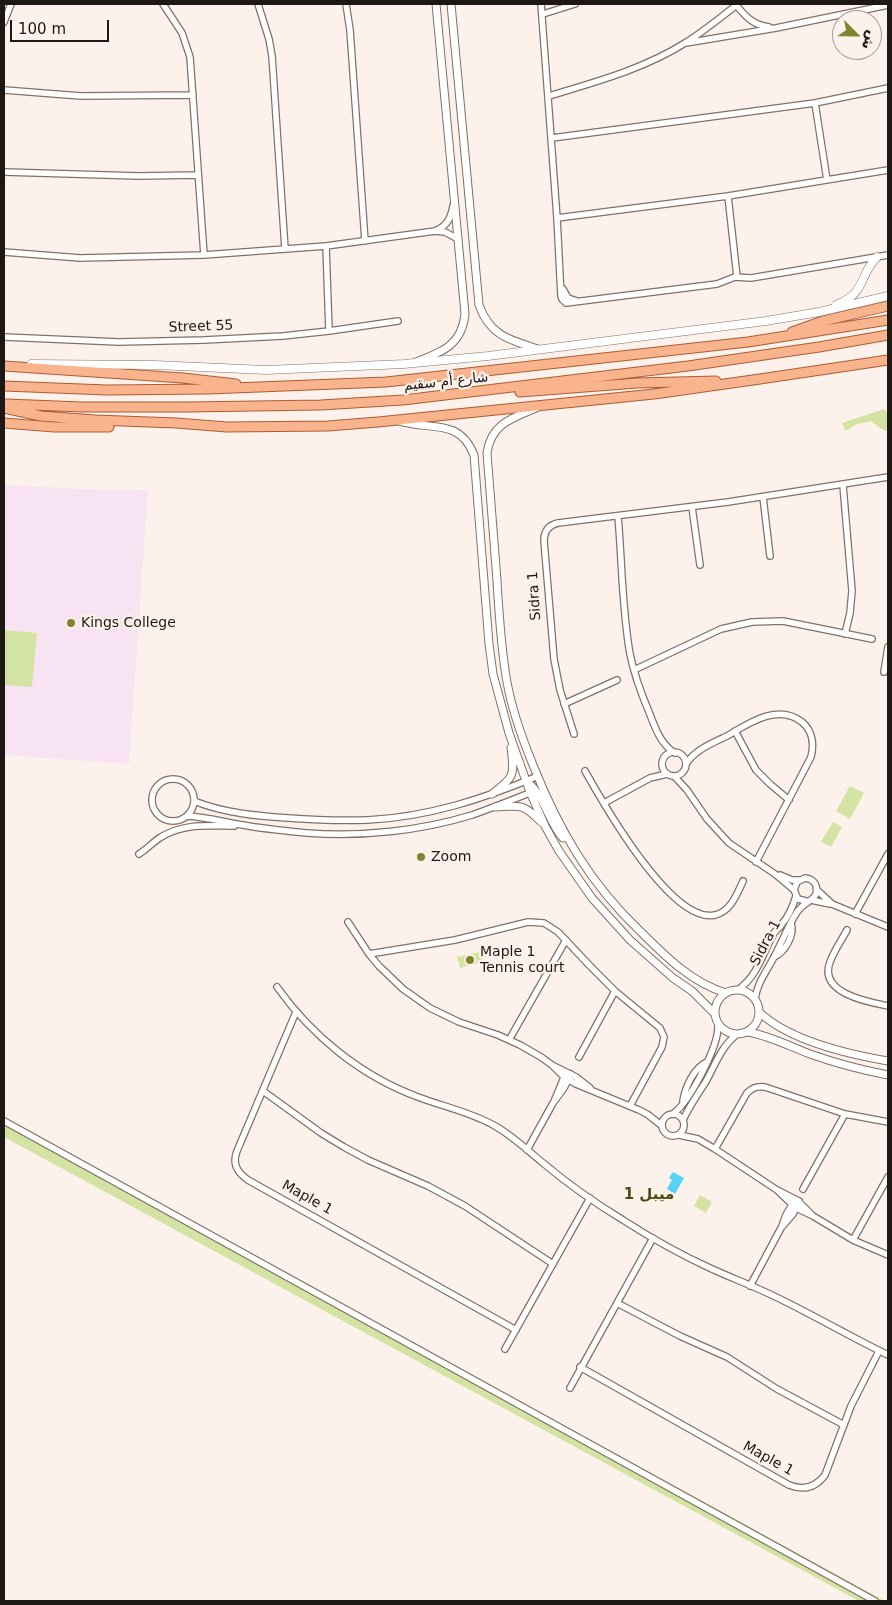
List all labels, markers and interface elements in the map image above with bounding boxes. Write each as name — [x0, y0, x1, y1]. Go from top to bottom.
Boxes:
scale bar — [12, 10, 111, 42]
north arrow — [832, 10, 882, 60]
text: 100 m — [18, 20, 66, 38]
text: ش — [859, 28, 881, 52]
street label: Street 55 — [168, 317, 234, 337]
street label: شارع أم سقيم — [403, 369, 489, 395]
street label: Sidra 1 — [525, 571, 545, 621]
place label: Kings College — [81, 615, 176, 631]
marker: Kings College — [65, 617, 77, 629]
place label: Zoom — [431, 849, 471, 865]
marker: Zoom — [415, 851, 427, 863]
street label: Sidra 1 — [747, 917, 785, 969]
place label: Maple 1 Tennis court — [480, 944, 565, 976]
marker: Maple 1 Tennis court — [464, 954, 476, 966]
street label: Maple 1 — [279, 1177, 335, 1219]
district label: ميبل 1 — [624, 1186, 674, 1204]
street label: Maple 1 — [740, 1438, 796, 1480]

